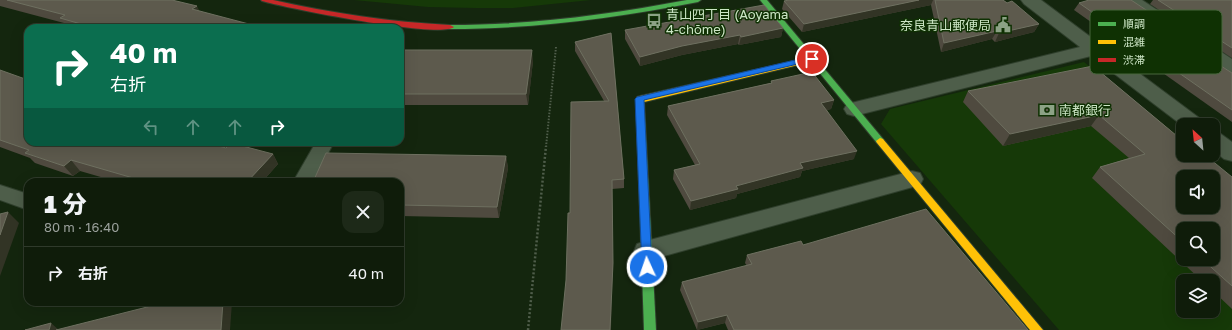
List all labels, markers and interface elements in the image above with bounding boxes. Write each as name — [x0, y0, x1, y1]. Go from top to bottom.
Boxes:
place label: 青山四丁目 (Aoyama 4-chōme) — [666, 6, 788, 37]
legend — [1090, 10, 1222, 74]
bus stop icon: 青山四丁目 (Aoyama 4-chōme) — [645, 12, 663, 30]
public building icon: 奈良青山郵便局 — [994, 16, 1012, 34]
place label: 奈良青山郵便局 — [900, 17, 991, 33]
text: 順調 — [1123, 17, 1145, 30]
text: 混雑 — [1123, 35, 1145, 48]
text: 40 m — [110, 36, 177, 69]
icon: right — [44, 40, 96, 92]
pin — [795, 42, 829, 76]
icon: arrive — [801, 48, 823, 70]
text: 渋滞 — [1123, 53, 1145, 66]
text: 右折 — [110, 73, 146, 95]
bank icon: 南都銀行 — [1038, 101, 1056, 119]
place label: 南都銀行 — [1059, 102, 1111, 118]
icon: left — [140, 116, 162, 138]
icon: ahead — [182, 116, 204, 138]
icon: ahead — [224, 116, 246, 138]
icon: right — [266, 116, 288, 138]
north arrow — [1176, 118, 1220, 162]
map controls — [1176, 118, 1220, 318]
button: sound — [1176, 170, 1220, 214]
text: 1 分 — [44, 189, 87, 218]
button: close — [342, 191, 384, 233]
text: 80 m · 16:40 — [44, 219, 119, 235]
button: search — [1176, 222, 1220, 266]
position arrow — [626, 246, 668, 288]
icon: right — [44, 262, 66, 284]
text: 右折 — [78, 264, 108, 282]
text: 40 m — [349, 264, 384, 282]
button: layers — [1176, 274, 1220, 318]

